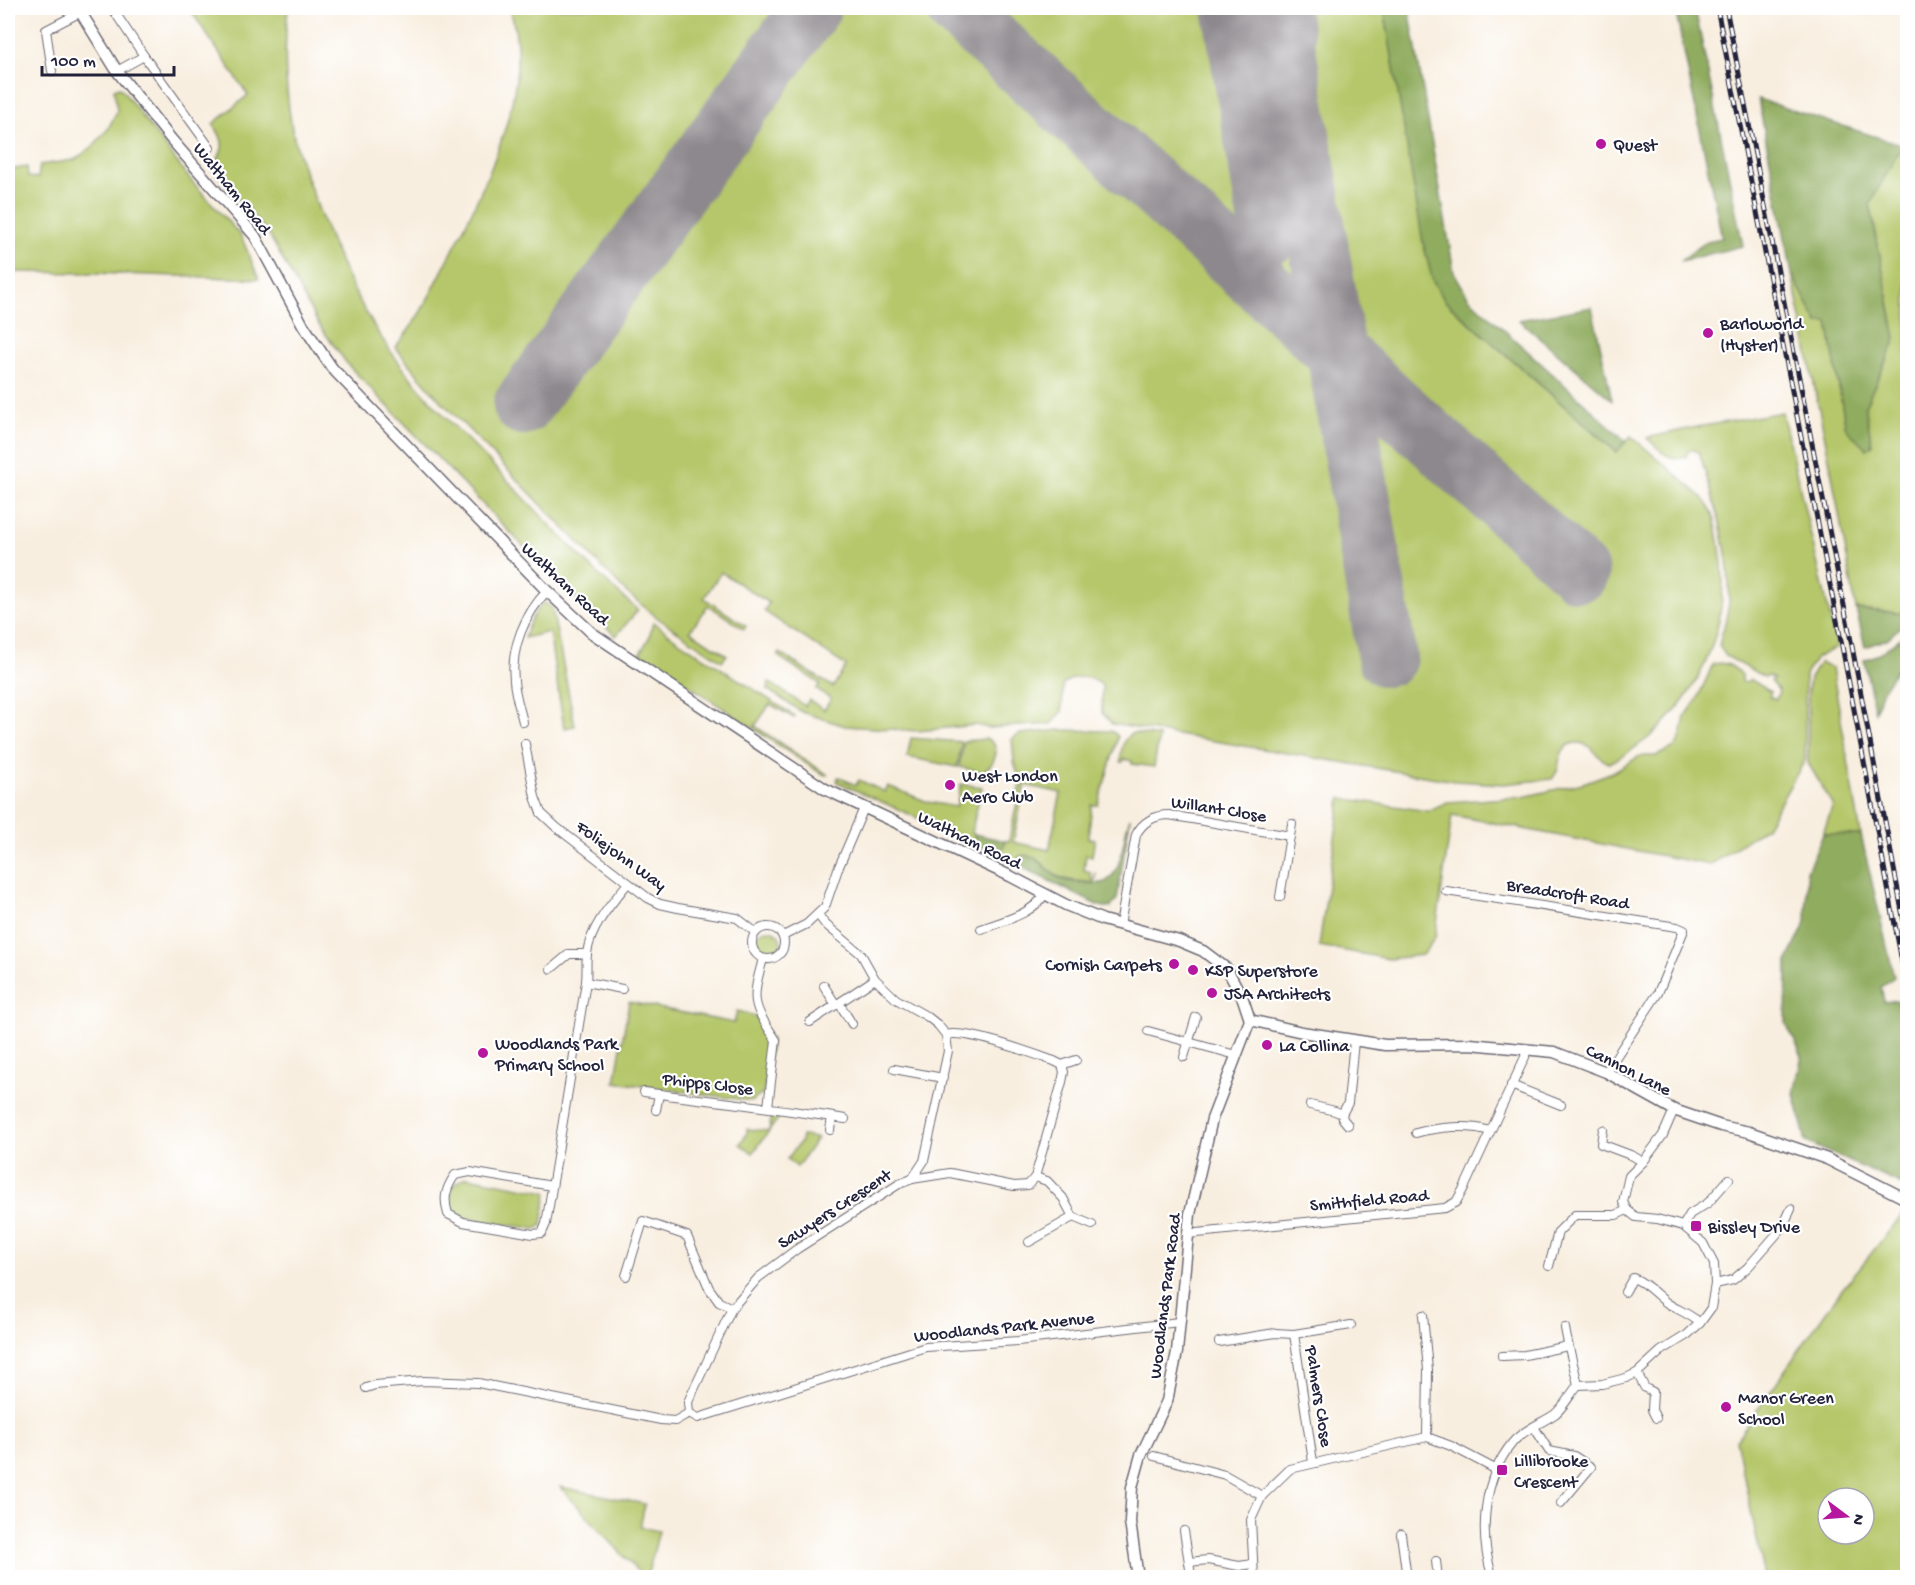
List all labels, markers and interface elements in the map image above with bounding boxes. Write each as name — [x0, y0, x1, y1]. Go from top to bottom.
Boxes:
scale bar — [42, 39, 174, 77]
text: 100 m — [50, 52, 96, 73]
place label: Quest — [1613, 136, 1658, 157]
marker: Quest — [1594, 137, 1608, 151]
street label: Waltham Road — [187, 139, 276, 241]
place label: Barloworld (Hyster) — [1719, 315, 1805, 357]
marker: Barloworld (Hyster) — [1701, 326, 1715, 340]
street label: Waltham Road — [516, 539, 614, 632]
place label: West London Aero Club — [962, 767, 1058, 809]
marker: West London Aero Club — [943, 778, 957, 792]
street label: Willant Close — [1169, 793, 1268, 828]
street label: Waltham Road — [914, 807, 1025, 876]
street label: Foliejohn Way — [570, 817, 670, 897]
street label: Breadcroft Road — [1504, 875, 1632, 916]
place label: Cornish Carpets — [1045, 956, 1163, 977]
marker: Cornish Carpets — [1167, 957, 1181, 971]
place label: KSP Superstore — [1205, 962, 1318, 983]
marker: KSP Superstore — [1186, 963, 1200, 977]
place label: JSA Architects — [1224, 985, 1332, 1006]
marker: JSA Architects — [1205, 986, 1219, 1000]
place label: Woodlands Park Primary School — [494, 1035, 620, 1077]
place label: La Collina — [1279, 1037, 1350, 1058]
marker: La Collina — [1260, 1038, 1274, 1052]
street label: Cannon Lane — [1581, 1041, 1675, 1102]
marker: Woodlands Park Primary School — [476, 1046, 490, 1060]
street label: Phipps Close — [660, 1069, 755, 1102]
street label: Sawyers Crescent — [775, 1165, 897, 1255]
street label: Smithfield Road — [1309, 1186, 1431, 1217]
street label: Woodlands Park Road — [1146, 1211, 1187, 1380]
place label: Bissley Drive — [1707, 1218, 1801, 1239]
marker: Bissley Drive — [1689, 1219, 1703, 1233]
street label: Woodlands Park Avenue — [913, 1308, 1096, 1348]
street label: Palmers Close — [1299, 1343, 1336, 1449]
place label: Manor Green School — [1738, 1389, 1834, 1431]
marker: Manor Green School — [1719, 1400, 1733, 1414]
place label: Lillibrooke Crescent — [1514, 1452, 1589, 1494]
marker: Lillibrooke Crescent — [1495, 1463, 1509, 1477]
north arrow — [1816, 1486, 1876, 1546]
text: N — [1846, 1512, 1868, 1527]

